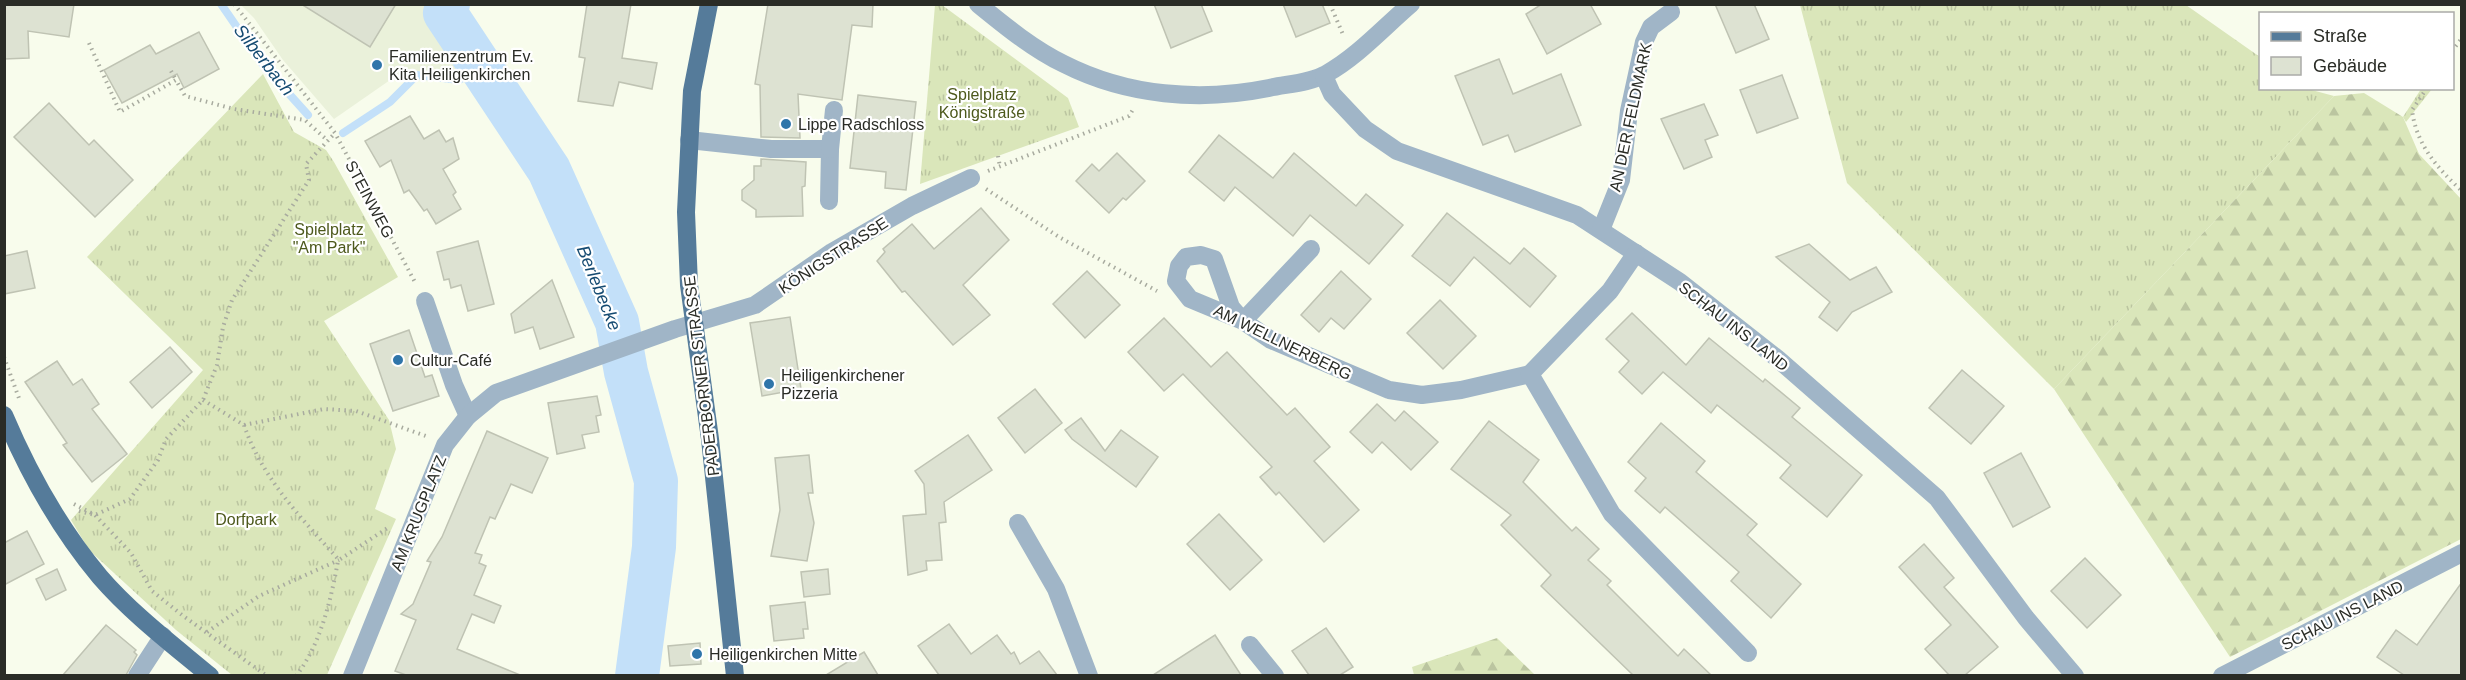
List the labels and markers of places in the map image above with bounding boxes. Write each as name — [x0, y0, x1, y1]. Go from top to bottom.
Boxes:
place label: Familienzentrum Ev. Kita Heiligenkirchen — [389, 48, 534, 83]
marker: Familienzentrum Ev. Kita Heiligenkirchen — [370, 58, 384, 72]
place label: Lippe Radschloss — [798, 116, 924, 133]
marker: Lippe Radschloss — [779, 117, 793, 131]
place label: Cultur-Café — [410, 352, 492, 369]
marker: Cultur-Café — [391, 353, 405, 367]
place label: Heiligenkirchener Pizzeria — [781, 367, 905, 402]
marker: Heiligenkirchener Pizzeria — [762, 377, 776, 391]
place label: Heiligenkirchen Mitte — [709, 646, 858, 663]
marker: Heiligenkirchen Mitte — [690, 647, 704, 661]

